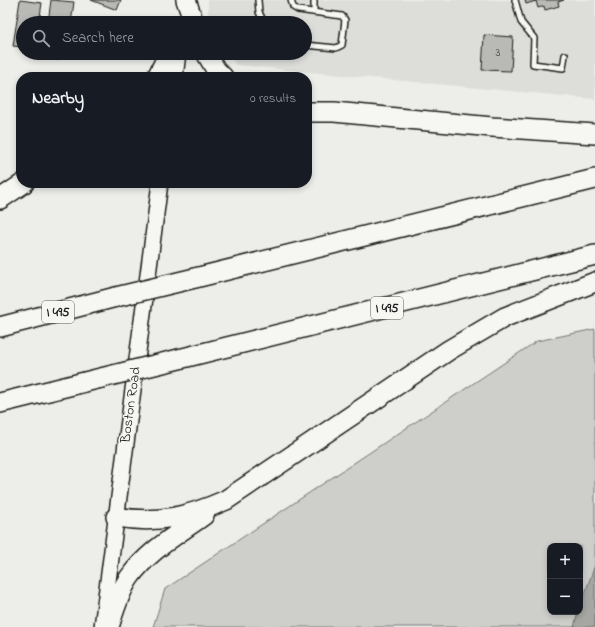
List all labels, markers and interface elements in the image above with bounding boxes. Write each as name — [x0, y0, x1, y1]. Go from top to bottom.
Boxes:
search box — [16, 16, 312, 60]
icon: search — [30, 27, 52, 49]
text: Search here — [62, 27, 134, 49]
house number: 3 — [496, 44, 501, 62]
text: Nearby — [32, 86, 84, 111]
text: 0 results — [250, 89, 296, 108]
road number: I 495 — [371, 297, 403, 319]
road number: I 495 — [42, 301, 74, 323]
street label: Boston Road — [115, 365, 147, 445]
map controls — [547, 543, 583, 615]
button: + — [547, 543, 583, 579]
button: − — [547, 579, 583, 615]

